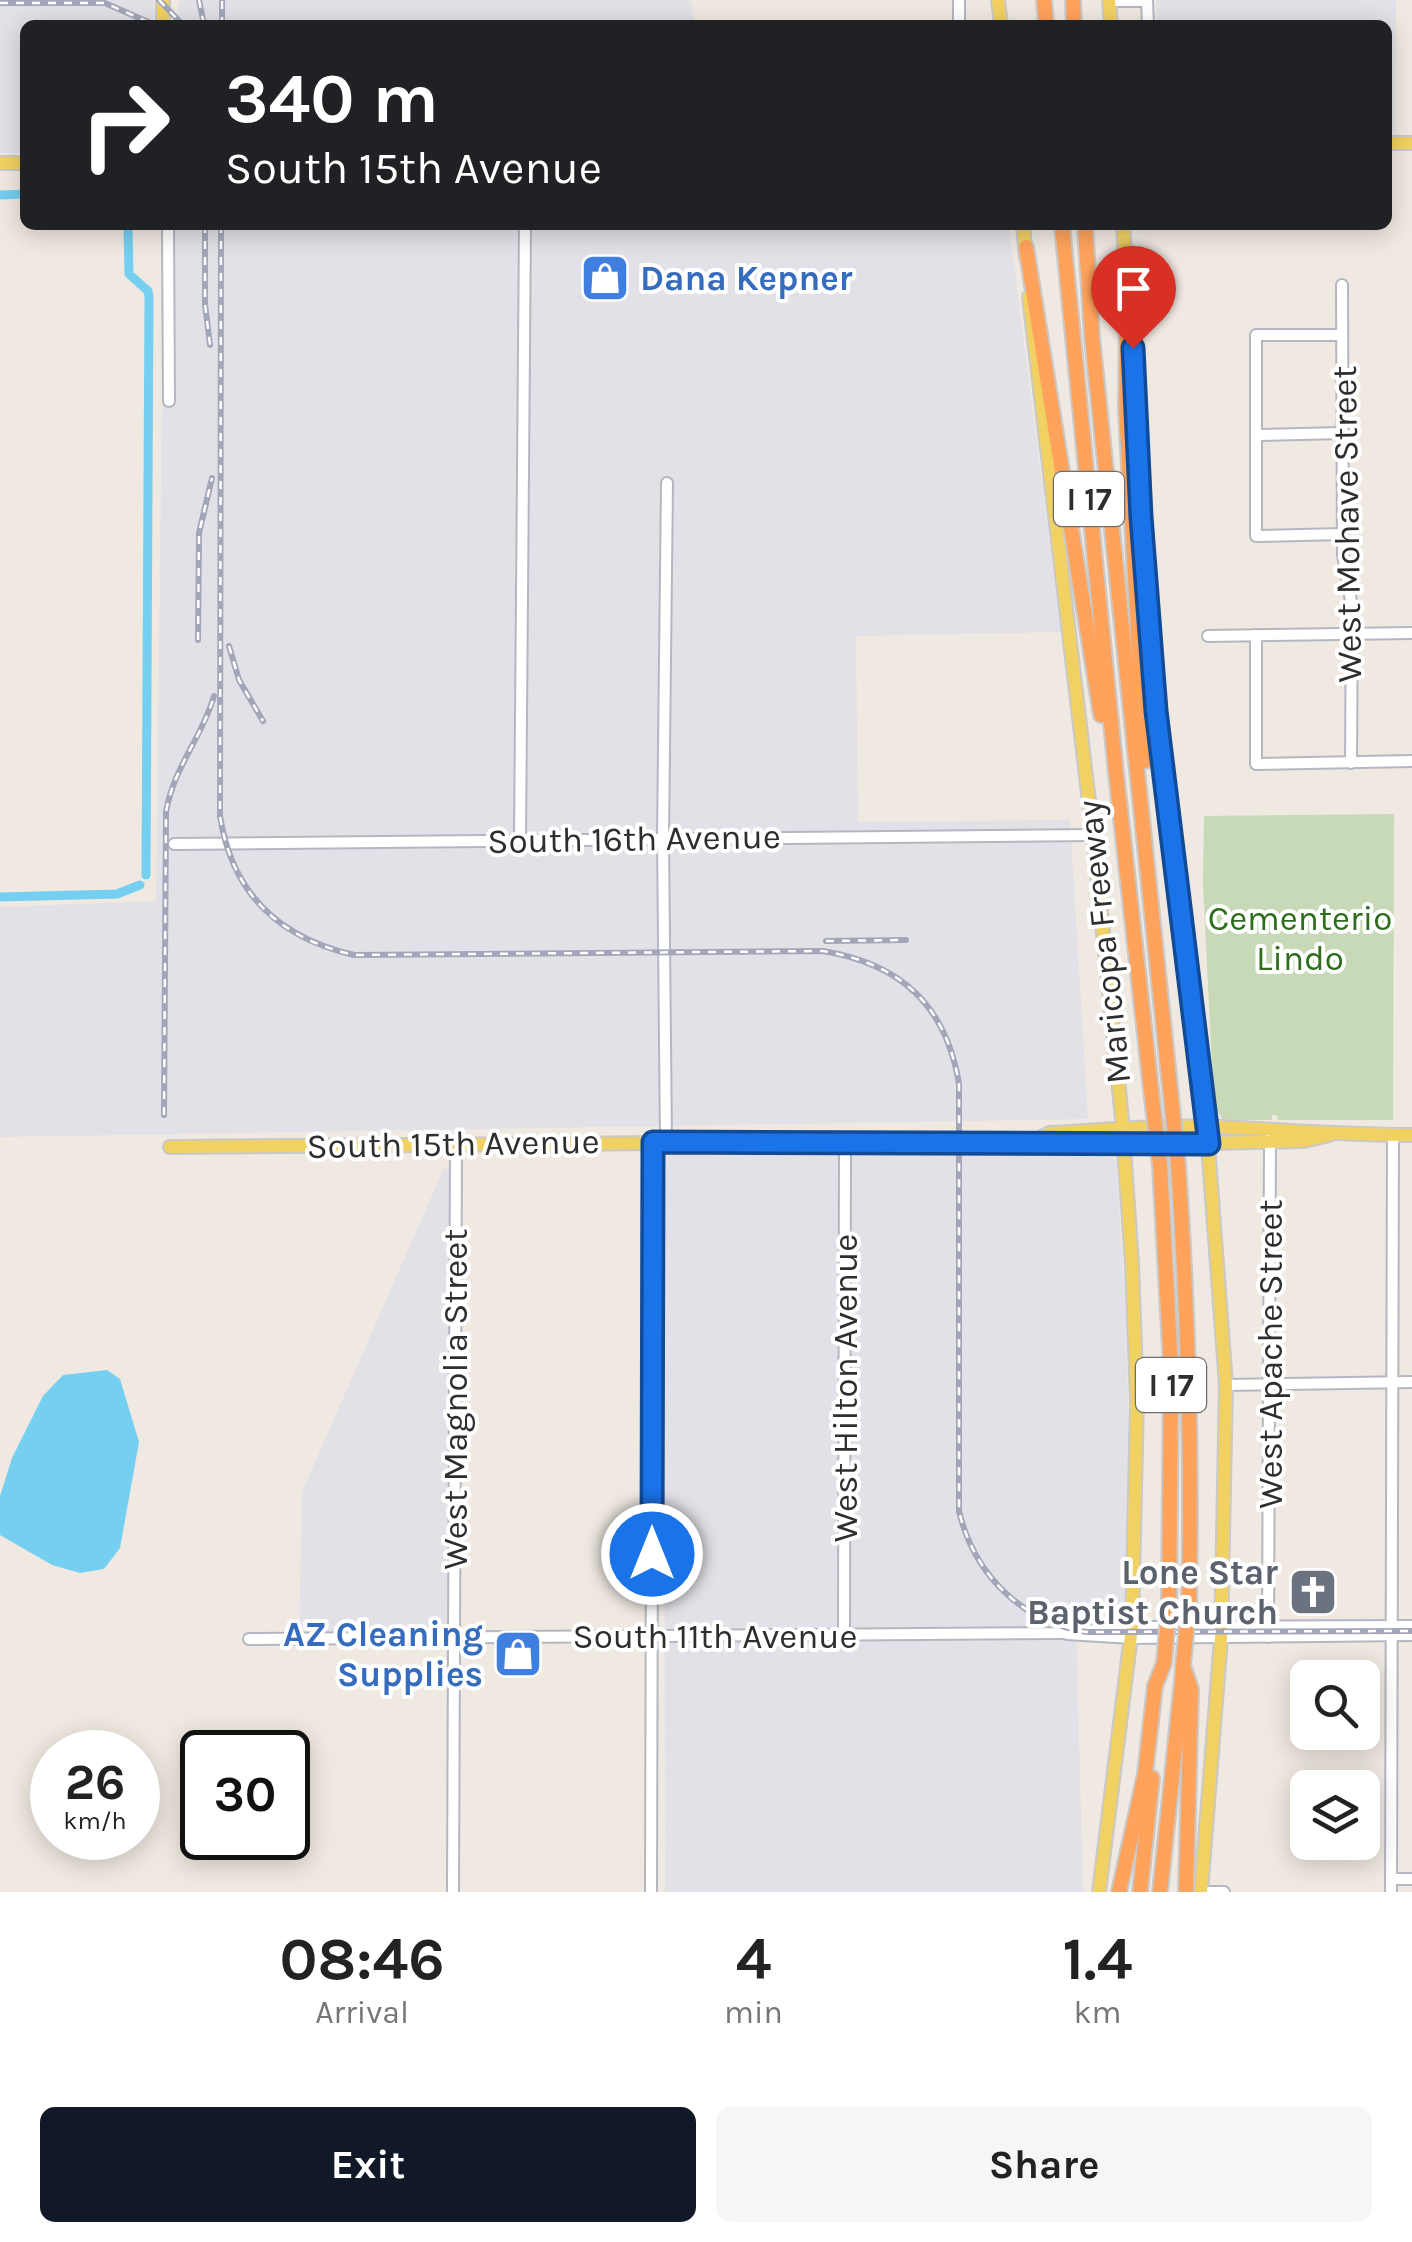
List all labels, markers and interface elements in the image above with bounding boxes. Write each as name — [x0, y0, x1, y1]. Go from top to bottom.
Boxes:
text: 340 m — [225, 58, 439, 140]
icon: right — [60, 60, 190, 190]
text: South 15th Avenue — [225, 142, 602, 194]
pin — [1091, 246, 1176, 349]
shop icon: Dana Kepner — [579, 252, 631, 304]
place label: Dana Kepner — [640, 258, 853, 299]
icon: arrive — [1106, 261, 1161, 316]
street label: West Mohave Street — [1324, 365, 1370, 683]
road number: I 17 — [1054, 472, 1124, 526]
street label: Maricopa Freeway — [1069, 798, 1139, 1086]
street label: South 16th Avenue — [487, 816, 781, 862]
park label: Cementerio Lindo — [1208, 898, 1392, 979]
street label: South 15th Avenue — [306, 1121, 600, 1167]
street label: West Apache Street — [1250, 1199, 1291, 1509]
street label: West Magnolia Street — [435, 1229, 476, 1569]
street label: West Hilton Avenue — [825, 1234, 866, 1542]
road number: I 17 — [1136, 1358, 1206, 1412]
position arrow — [600, 1502, 704, 1606]
place label: Lone Star Baptist Church — [1027, 1552, 1278, 1633]
church icon: Lone Star Baptist Church — [1287, 1566, 1339, 1618]
place label: AZ Cleaning Supplies — [283, 1614, 483, 1695]
street label: South 11th Avenue — [573, 1616, 858, 1657]
shop icon: AZ Cleaning Supplies — [492, 1628, 544, 1680]
map controls — [1290, 1660, 1380, 1860]
button: search — [1290, 1660, 1380, 1750]
speed limit sign: 30 — [180, 1730, 310, 1860]
text: 26 — [65, 1753, 125, 1812]
button: layers — [1290, 1770, 1380, 1860]
text: km/h — [63, 1806, 127, 1835]
text: 08:46 — [280, 1924, 445, 1994]
text: 4 — [736, 1924, 771, 1994]
text: 1.4 — [1062, 1924, 1132, 1994]
text: Arrival — [315, 1994, 409, 2031]
text: min — [724, 1994, 783, 2031]
text: km — [1073, 1994, 1121, 2031]
button: Exit — [40, 2107, 696, 2222]
button: Share — [716, 2107, 1372, 2222]

